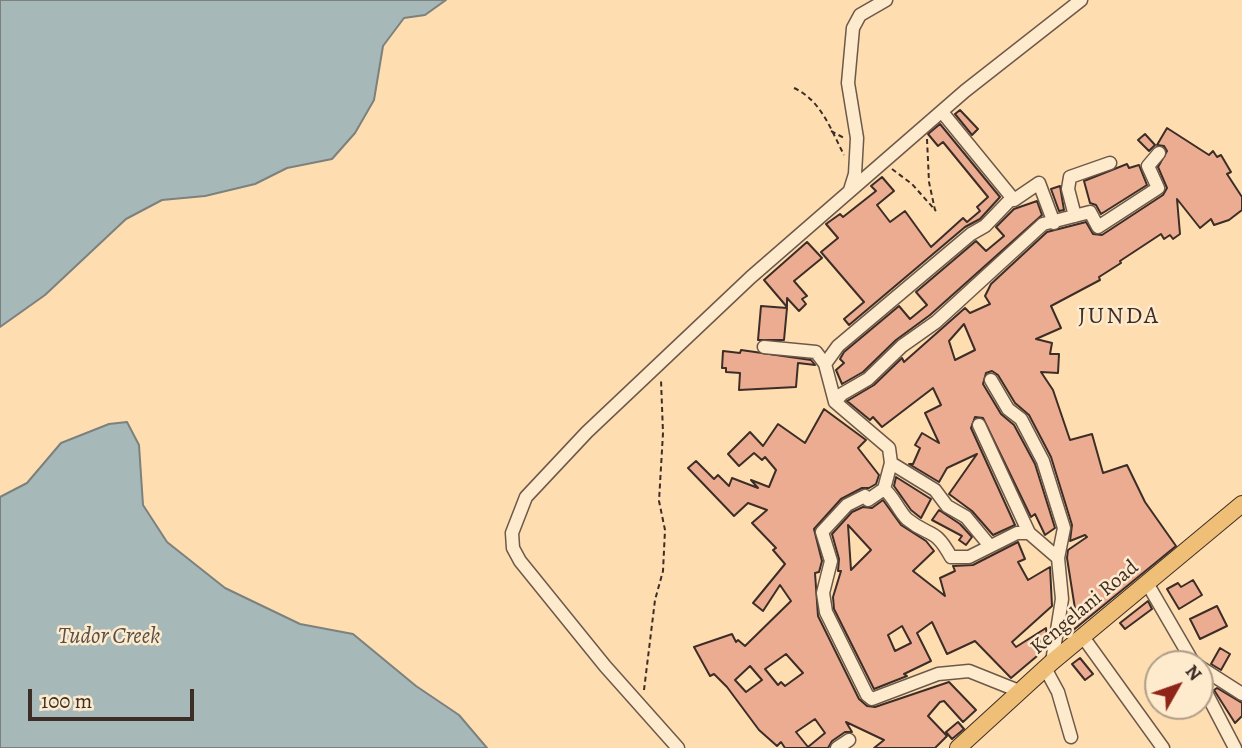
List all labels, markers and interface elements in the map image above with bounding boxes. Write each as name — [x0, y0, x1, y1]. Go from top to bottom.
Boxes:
district label: JUNDA — [1079, 303, 1159, 331]
street label: Kengelani Road — [1026, 555, 1144, 661]
water label: Tudor Creek — [58, 623, 160, 651]
north arrow — [1144, 650, 1214, 720]
text: N — [1179, 659, 1208, 686]
scale bar — [32, 674, 198, 718]
text: 100 m — [41, 687, 92, 715]

